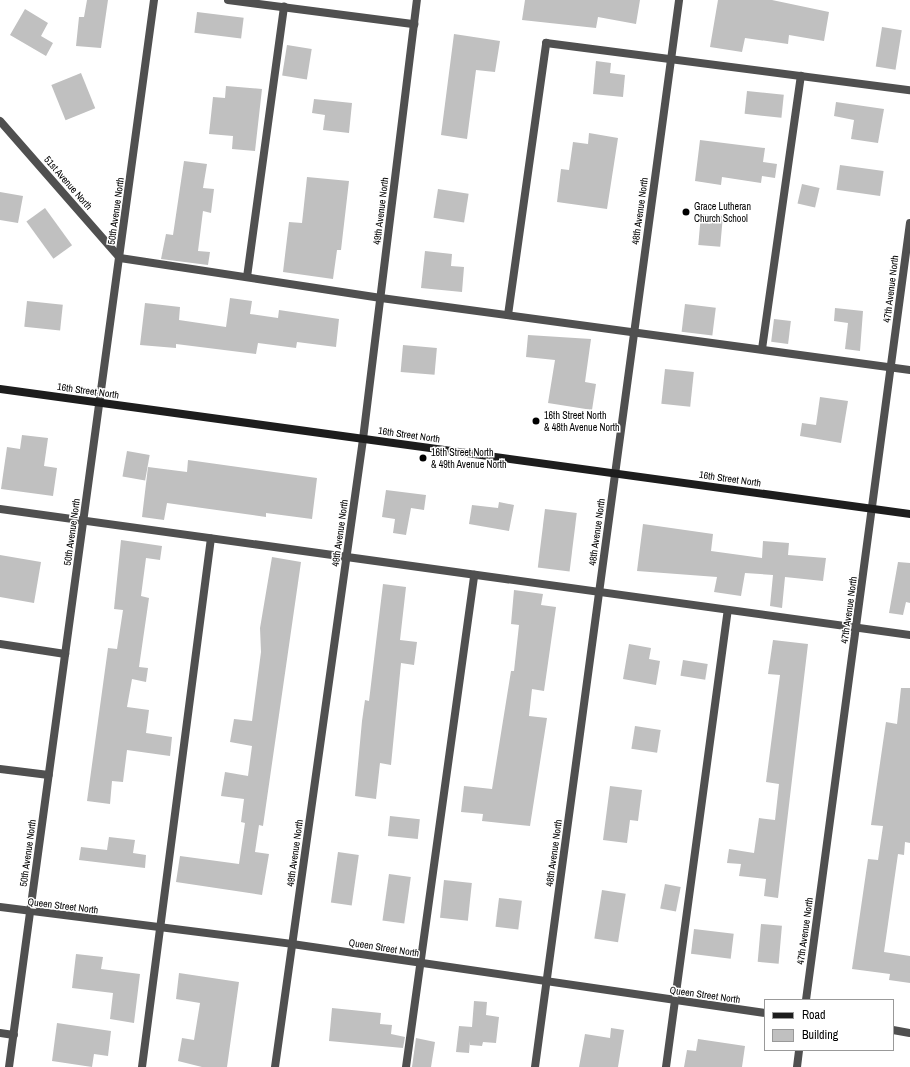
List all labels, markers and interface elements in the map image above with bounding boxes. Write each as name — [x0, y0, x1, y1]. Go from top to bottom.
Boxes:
street label: 51st Avenue North — [41, 153, 95, 213]
street label: 50th Avenue North — [105, 176, 127, 246]
street label: 49th Avenue North — [371, 176, 391, 246]
street label: 48th Avenue North — [629, 176, 651, 246]
place label: Grace Lutheran Church School — [694, 200, 751, 224]
marker: Grace Lutheran Church School — [681, 207, 691, 217]
street label: 47th Avenue North — [881, 254, 901, 324]
street label: 16th Street North — [56, 381, 120, 401]
place label: 16th Street North & 48th Avenue North — [544, 409, 620, 432]
marker: 16th Street North & 48th Avenue North — [531, 416, 541, 426]
street label: 16th Street North — [377, 425, 441, 445]
place label: 16th Street North & 49th Avenue North — [431, 446, 507, 470]
marker: 16th Street North & 49th Avenue North — [418, 453, 428, 463]
street label: 16th Street North — [698, 469, 762, 489]
street label: 50th Avenue North — [61, 497, 83, 567]
street label: 48th Avenue North — [586, 497, 608, 567]
street label: 49th Avenue North — [329, 498, 351, 568]
street label: 47th Avenue North — [838, 575, 860, 645]
street label: 50th Avenue North — [17, 818, 39, 888]
street label: 49th Avenue North — [284, 818, 306, 888]
street label: 48th Avenue North — [543, 818, 565, 888]
street label: Queen Street North — [27, 896, 99, 916]
street label: 47th Avenue North — [794, 896, 816, 966]
street label: Queen Street North — [348, 937, 420, 959]
street label: Queen Street North — [669, 984, 741, 1006]
legend — [764, 999, 894, 1051]
text: Road — [802, 1007, 826, 1023]
text: Building — [802, 1027, 838, 1043]

